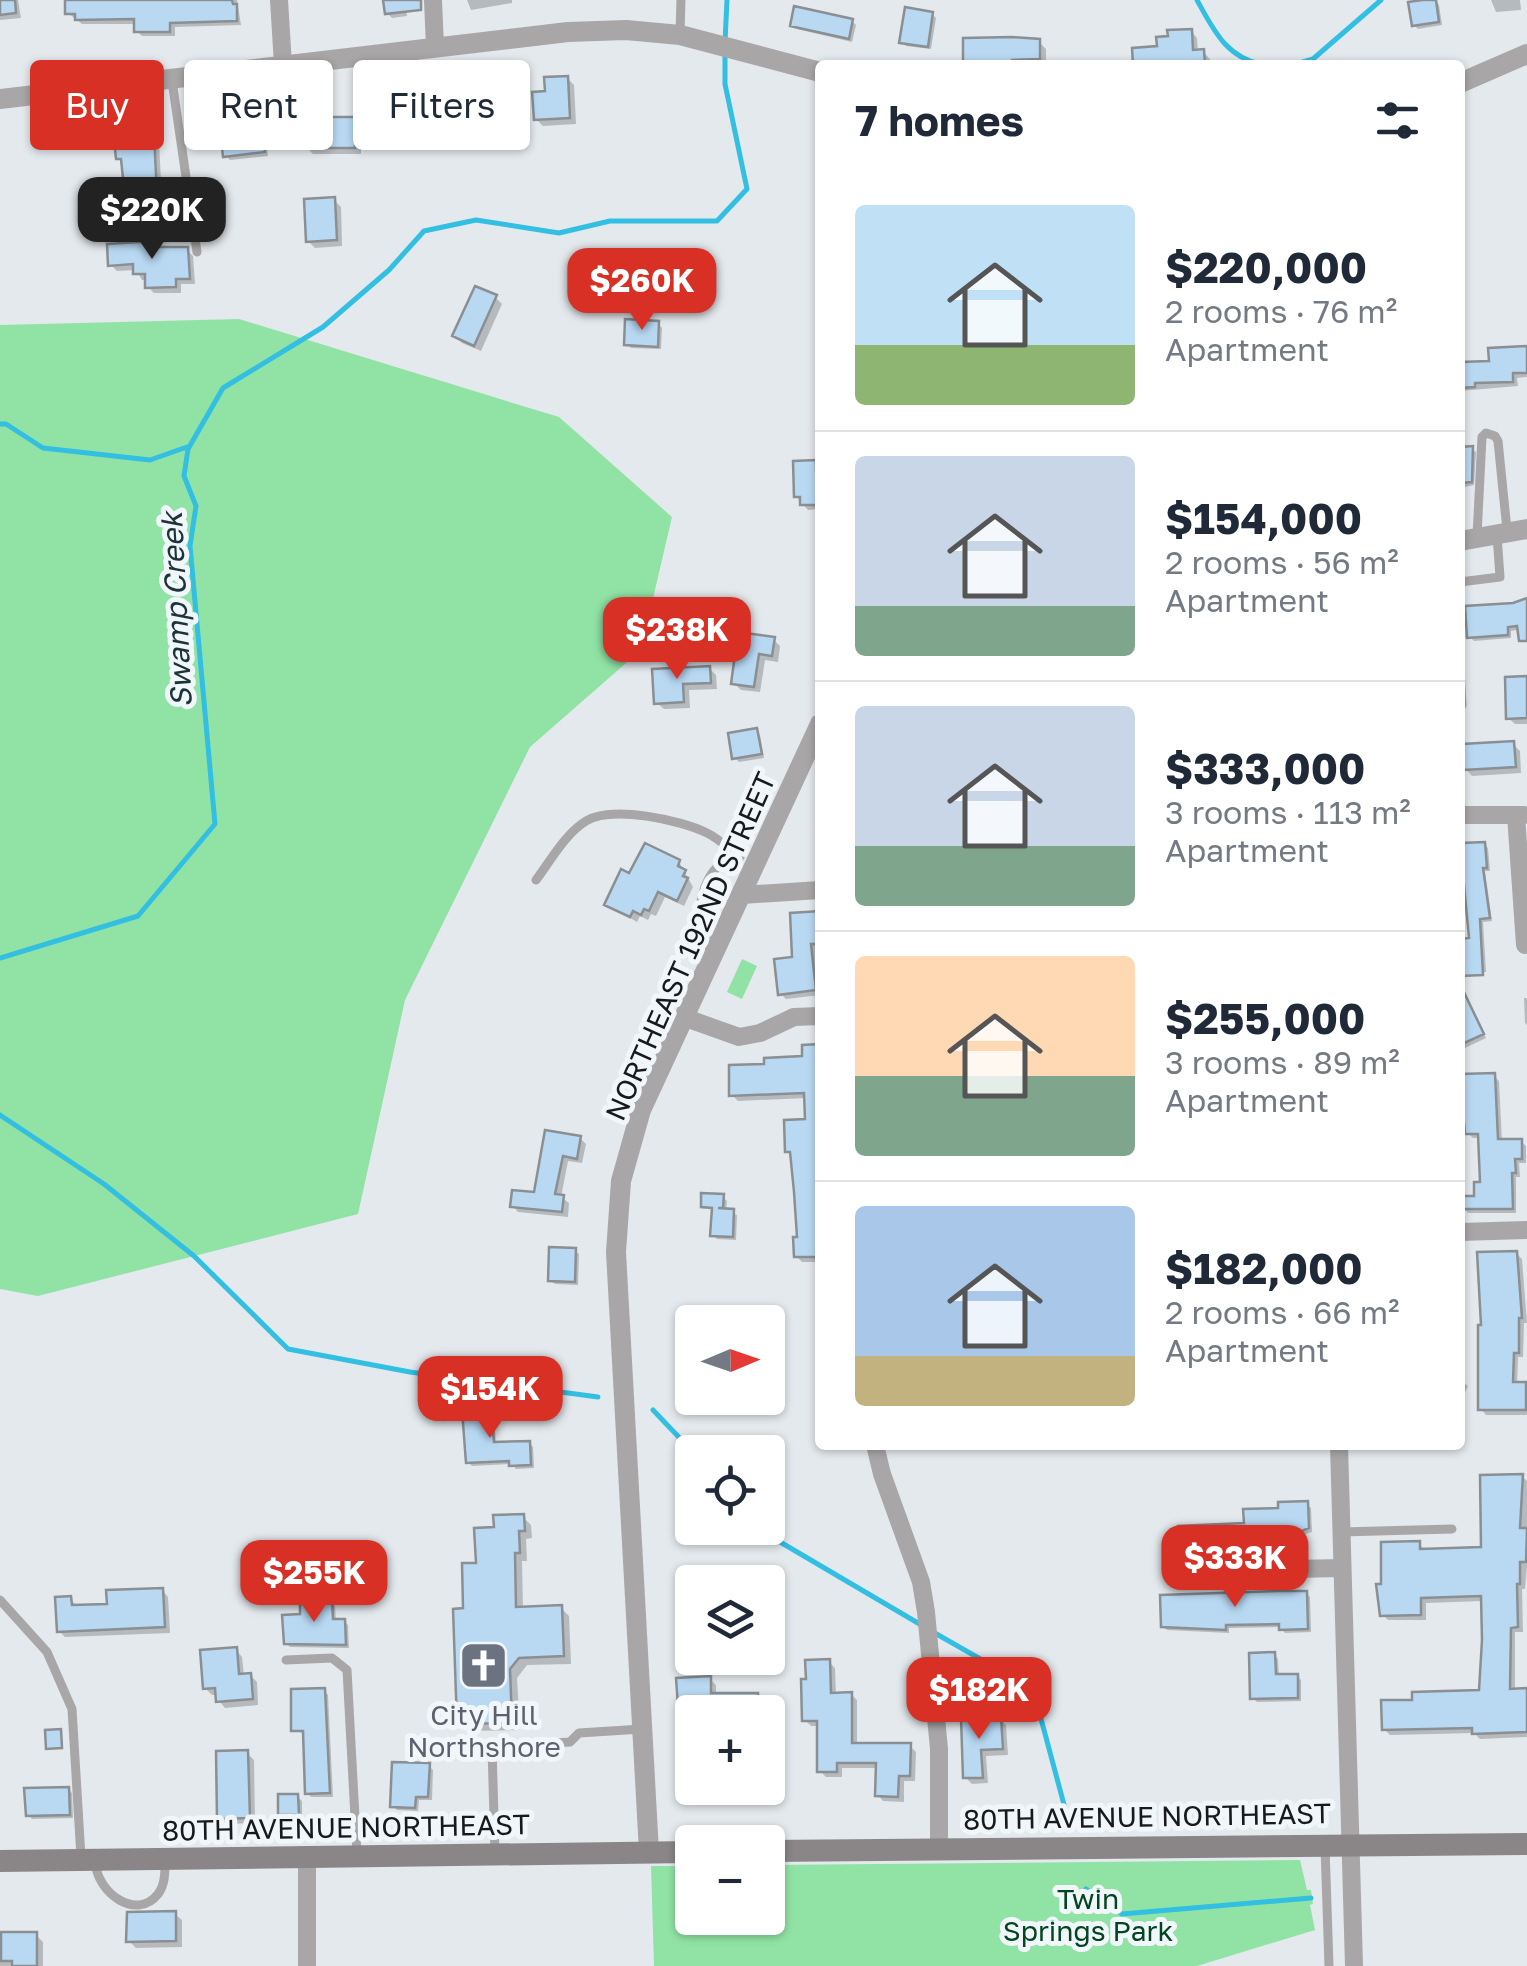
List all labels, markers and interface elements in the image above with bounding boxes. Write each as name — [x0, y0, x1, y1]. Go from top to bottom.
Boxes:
chip: Buy — [30, 60, 164, 150]
chip: Rent — [184, 60, 333, 150]
chip: Filters — [353, 60, 530, 150]
icon: filters — [1370, 93, 1425, 148]
text: 7 homes — [855, 95, 1024, 145]
pin: $220K — [82, 177, 222, 262]
text: $220K — [100, 190, 204, 228]
text: $220,000 — [1165, 242, 1367, 292]
icon: home — [935, 245, 1055, 365]
pin: $260K — [572, 248, 712, 333]
text: $260K — [589, 261, 695, 299]
text: 2 rooms · 76 m² — [1165, 292, 1397, 330]
text: Apartment — [1165, 330, 1329, 368]
text: $154,000 — [1165, 493, 1362, 543]
icon: home — [935, 496, 1055, 616]
water label: Swamp Creek — [153, 508, 199, 709]
text: 2 rooms · 56 m² — [1165, 543, 1399, 581]
text: Apartment — [1165, 581, 1329, 619]
pin: $238K — [607, 597, 747, 682]
text: $238K — [625, 610, 729, 648]
text: $333,000 — [1165, 743, 1365, 793]
icon: home — [935, 746, 1055, 866]
street label: NORTHEAST 192ND STREET — [598, 767, 782, 1125]
text: 3 rooms · 113 m² — [1165, 793, 1411, 831]
text: Apartment — [1165, 831, 1329, 869]
text: $255,000 — [1165, 993, 1365, 1043]
icon: home — [935, 996, 1055, 1116]
text: 3 rooms · 89 m² — [1165, 1043, 1400, 1081]
text: Apartment — [1165, 1081, 1329, 1119]
text: $182,000 — [1165, 1243, 1363, 1293]
icon: home — [935, 1246, 1055, 1366]
text: 2 rooms · 66 m² — [1165, 1293, 1400, 1331]
north arrow — [675, 1305, 785, 1415]
map controls — [675, 1305, 785, 1935]
text: Apartment — [1165, 1331, 1329, 1369]
pin: $154K — [420, 1356, 560, 1441]
text: $154K — [440, 1369, 540, 1407]
button: locate — [675, 1435, 785, 1545]
pin: $333K — [1165, 1525, 1305, 1610]
text: $333K — [1183, 1538, 1287, 1576]
pin: $255K — [244, 1540, 384, 1625]
text: $255K — [262, 1553, 366, 1591]
button: layers — [675, 1565, 785, 1675]
church icon: City Hill Northshore — [458, 1640, 510, 1692]
pin: $182K — [909, 1657, 1049, 1742]
text: $182K — [928, 1670, 1030, 1708]
button: + — [675, 1695, 785, 1805]
place label: City Hill Northshore — [407, 1698, 561, 1763]
street label: 80TH AVENUE NORTHEAST — [963, 1796, 1331, 1836]
street label: 80TH AVENUE NORTHEAST — [162, 1807, 530, 1847]
button: − — [675, 1825, 785, 1935]
park label: Twin Springs Park — [1003, 1882, 1173, 1947]

